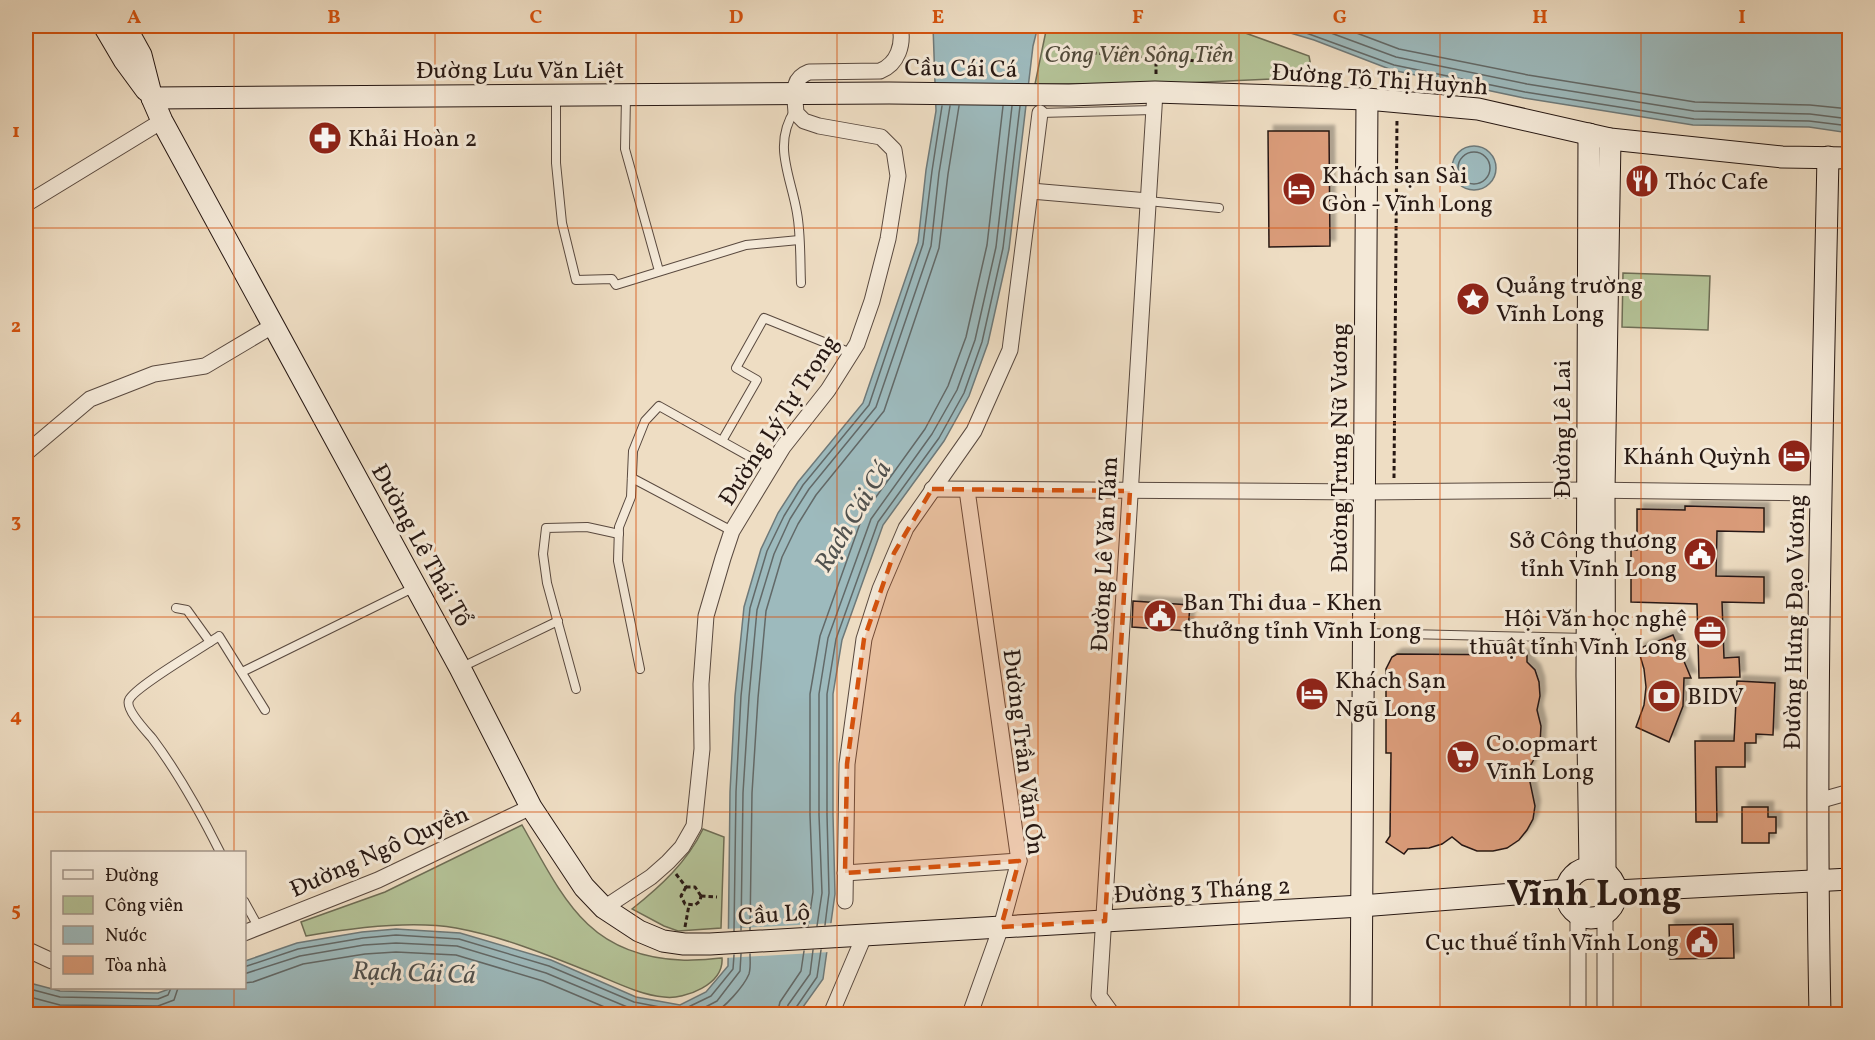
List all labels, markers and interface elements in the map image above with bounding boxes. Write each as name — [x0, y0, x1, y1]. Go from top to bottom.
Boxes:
text: A — [127, 4, 141, 32]
text: B — [327, 4, 341, 32]
text: C — [530, 4, 543, 32]
text: D — [729, 4, 743, 32]
text: E — [932, 4, 944, 32]
text: F — [1132, 4, 1144, 32]
text: G — [1333, 4, 1347, 32]
text: H — [1532, 4, 1548, 32]
text: I — [1738, 4, 1746, 32]
park label: Công Viên Sông Tiền — [1044, 39, 1234, 73]
street label: Cầu Cái Cá — [904, 52, 1018, 88]
street label: Đường Lưu Văn Liệt — [416, 55, 624, 89]
street label: Đường Tô Thị Huỳnh — [1270, 56, 1489, 106]
text: 1 — [12, 118, 20, 146]
pharmacy icon: Khải Hoàn 2 — [307, 120, 343, 156]
place label: Khải Hoàn 2 — [348, 123, 477, 157]
place label: Khách sạn Sài Gòn - Vĩnh Long — [1322, 160, 1493, 222]
restaurant icon: Thóc Cafe — [1624, 163, 1660, 199]
place label: Thóc Cafe — [1665, 166, 1768, 200]
hotel icon: Khách sạn Sài Gòn - Vĩnh Long — [1281, 171, 1317, 207]
place label: Quảng trường Vĩnh Long — [1496, 270, 1643, 332]
place icon: Quảng trường Vĩnh Long — [1455, 281, 1491, 317]
text: 2 — [11, 313, 21, 341]
street label: Đường Trưng Nữ Vương — [1324, 323, 1358, 573]
street label: Đường Lý Tự Trọng — [712, 329, 848, 513]
street label: Đường Lê Lai — [1547, 360, 1581, 498]
hotel icon: Khánh Quỳnh — [1776, 438, 1812, 474]
place label: Khánh Quỳnh — [1623, 441, 1771, 475]
water label: Rạch Cái Cá — [806, 455, 901, 579]
street label: Đường Lê Văn Tám — [1084, 455, 1128, 653]
street label: Đường Lê Thái Tổ — [361, 458, 479, 634]
street label: Đường Hưng Đạo Vương — [1777, 494, 1815, 750]
text: 3 — [11, 508, 21, 536]
place label: Sở Công thương tỉnh Vĩnh Long — [1509, 525, 1677, 587]
public building icon: Sở Công thương tỉnh Vĩnh Long — [1682, 536, 1718, 572]
place label: Ban Thi đua - Khen thưởng tỉnh Vĩnh Long — [1183, 587, 1421, 649]
public building icon: Ban Thi đua - Khen thưởng tỉnh Vĩnh Long — [1142, 598, 1178, 634]
place label: Hội Văn học nghệ thuật tỉnh Vĩnh Long — [1469, 603, 1687, 665]
office icon: Hội Văn học nghệ thuật tỉnh Vĩnh Long — [1692, 614, 1728, 650]
street label: Đường Trần Văn Ơn — [993, 647, 1052, 857]
place label: Khách Sạn Ngũ Long — [1335, 665, 1446, 727]
hotel icon: Khách Sạn Ngũ Long — [1294, 676, 1330, 712]
bank icon: BIDV — [1646, 678, 1682, 714]
place label: BIDV — [1687, 681, 1744, 715]
text: 4 — [10, 703, 22, 731]
place label: Co.opmart Vĩnh Long — [1486, 728, 1598, 790]
supermarket icon: Co.opmart Vĩnh Long — [1445, 739, 1481, 775]
street label: Đường Ngô Quyền — [285, 798, 475, 908]
legend — [51, 851, 246, 989]
text: Đường — [105, 864, 159, 889]
street label: Đường 3 Tháng 2 — [1113, 870, 1291, 914]
district label: Vĩnh Long — [1506, 871, 1682, 921]
text: Công viên — [105, 894, 184, 919]
text: 5 — [11, 897, 21, 925]
street label: Cầu Lộ — [737, 897, 811, 935]
text: Nước — [105, 924, 147, 949]
public building icon: Cục thuế tỉnh Vĩnh Long — [1684, 924, 1720, 960]
place label: Cục thuế tỉnh Vĩnh Long — [1425, 927, 1679, 961]
text: Tòa nhà — [105, 954, 167, 979]
water label: Rạch Cái Cá — [351, 954, 476, 994]

